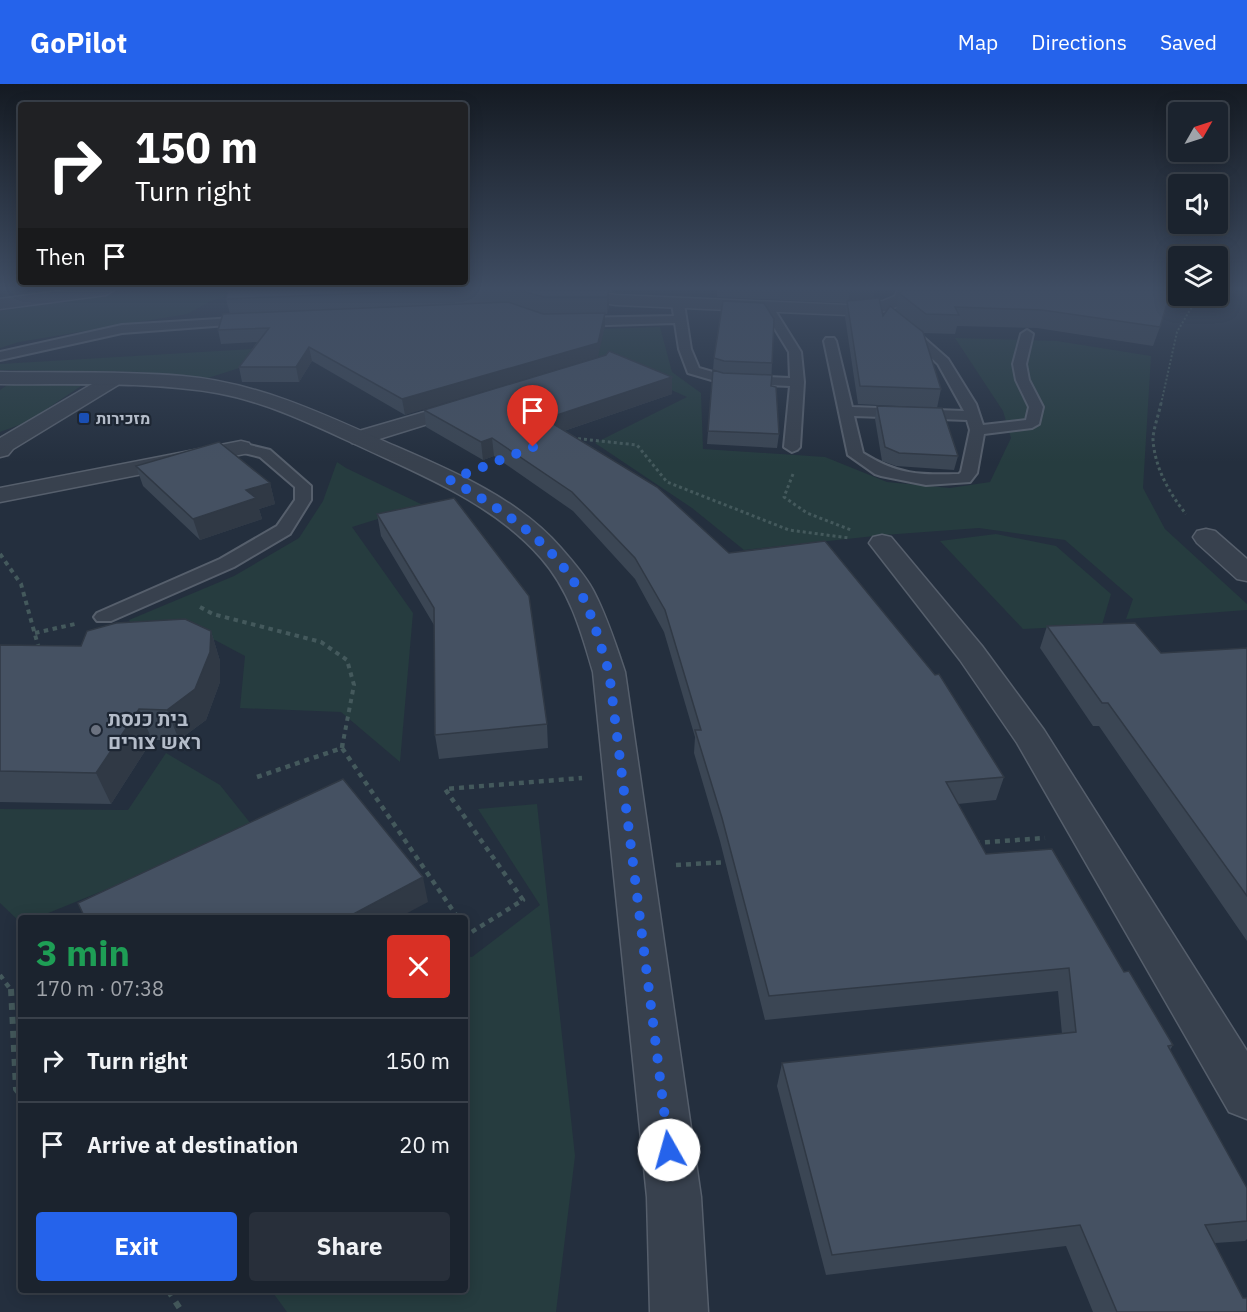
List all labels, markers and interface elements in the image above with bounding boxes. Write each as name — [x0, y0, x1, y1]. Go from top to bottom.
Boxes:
text: GoPilot — [30, 24, 127, 61]
text: Map — [958, 28, 998, 56]
text: Directions — [1031, 28, 1127, 56]
text: Saved — [1160, 28, 1217, 56]
north arrow — [1168, 102, 1228, 162]
map controls — [1168, 102, 1228, 306]
text: 150 m — [135, 120, 258, 175]
icon: right — [36, 126, 114, 204]
text: Turn right — [135, 173, 252, 208]
button: sound — [1168, 174, 1228, 234]
icon: arrive — [98, 240, 131, 273]
text: Then — [36, 242, 86, 271]
button: layers — [1168, 246, 1228, 306]
pin — [507, 385, 558, 447]
icon: arrive — [516, 394, 549, 427]
place label: מזכירות — [96, 408, 150, 428]
marker: מזכירות — [77, 411, 91, 425]
place label: בית כנסת ראש צורים — [108, 705, 201, 755]
marker: בית כנסת ראש צורים — [89, 723, 103, 737]
text: 3 min — [36, 929, 130, 976]
button: close — [387, 935, 450, 998]
text: 170 m · 07:38 — [36, 975, 164, 1002]
icon: right — [36, 1044, 69, 1077]
text: Turn right — [87, 1046, 188, 1075]
text: 150 m — [386, 1046, 450, 1075]
position arrow — [637, 1118, 701, 1182]
icon: arrive — [36, 1128, 69, 1161]
text: Arrive at destination — [87, 1130, 298, 1159]
text: 20 m — [399, 1130, 450, 1159]
button: Exit — [36, 1212, 237, 1281]
button: Share — [249, 1212, 450, 1281]

